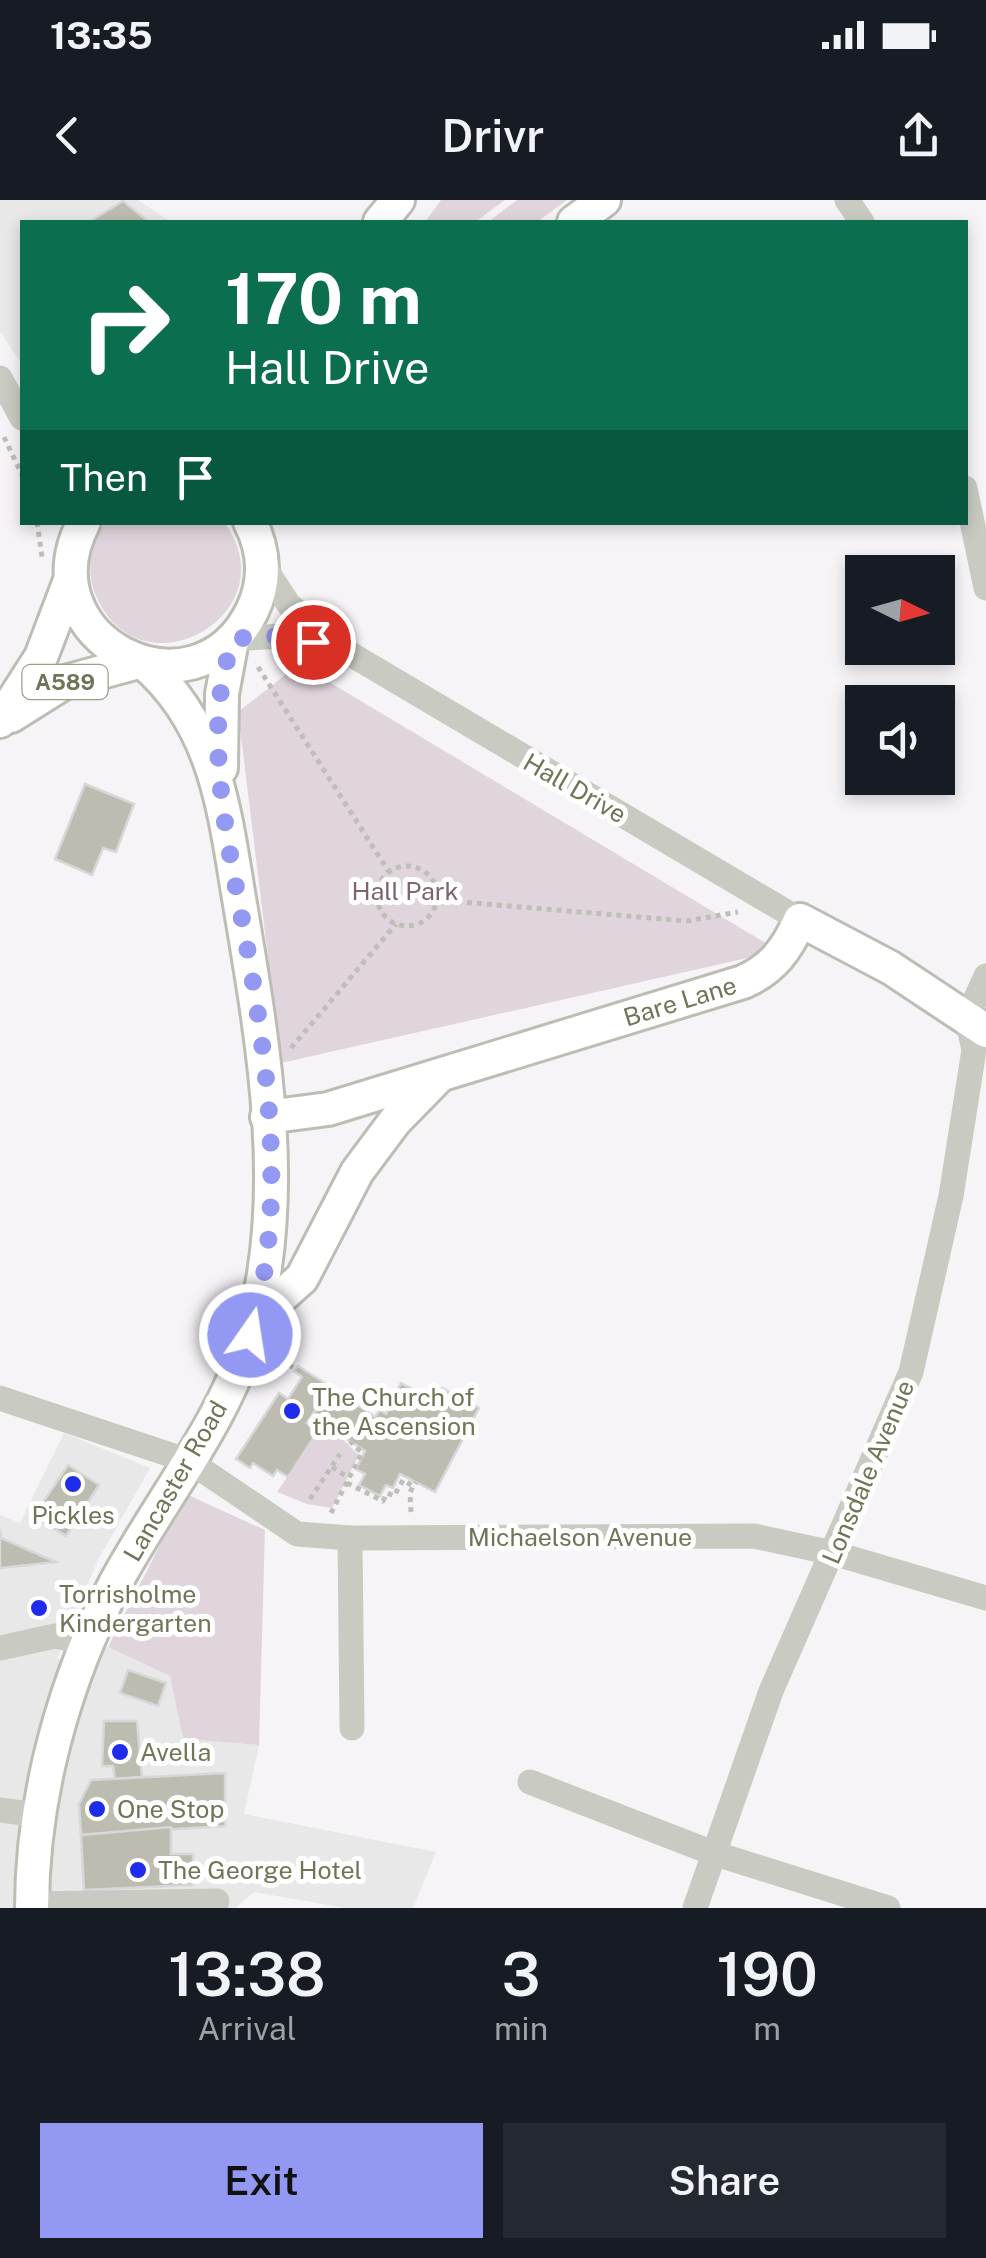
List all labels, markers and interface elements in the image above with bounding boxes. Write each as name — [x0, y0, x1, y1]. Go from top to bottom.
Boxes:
text: 13:35 — [50, 13, 153, 58]
icon: back — [40, 108, 95, 163]
icon: share — [891, 108, 946, 163]
text: Drivr — [442, 109, 544, 162]
text: 170 m — [225, 257, 422, 340]
icon: right — [60, 260, 190, 390]
text: Hall Drive — [225, 341, 429, 394]
icon: arrive — [168, 450, 223, 505]
text: Then — [60, 455, 148, 500]
north arrow — [845, 555, 955, 665]
map controls — [845, 555, 955, 795]
pin — [271, 600, 356, 685]
icon: arrive — [286, 615, 341, 670]
road number: A589 — [22, 665, 108, 699]
button: sound — [845, 685, 955, 795]
street label: Hall Drive — [518, 747, 632, 829]
park label: Hall Park — [351, 876, 459, 906]
street label: Bare Lane — [620, 970, 740, 1032]
position arrow — [198, 1283, 302, 1387]
street label: Lonsdale Avenue — [816, 1376, 920, 1568]
place label: The Church of the Ascension — [312, 1382, 476, 1441]
street label: Lancaster Road — [117, 1395, 233, 1567]
marker: The Church of the Ascension — [281, 1400, 303, 1422]
marker: Pickles — [62, 1473, 84, 1495]
place label: Pickles — [31, 1500, 115, 1530]
street label: Michaelson Avenue — [468, 1522, 692, 1552]
place label: Torrisholme Kindergarten — [59, 1579, 212, 1638]
marker: Torrisholme Kindergarten — [28, 1597, 50, 1619]
place label: Avella — [140, 1737, 211, 1767]
marker: Avella — [109, 1741, 131, 1763]
place label: One Stop — [117, 1794, 224, 1824]
marker: One Stop — [86, 1798, 108, 1820]
place label: The George Hotel — [158, 1855, 362, 1885]
marker: The George Hotel — [127, 1859, 149, 1881]
text: 13:38 — [168, 1939, 326, 2010]
text: 3 — [502, 1939, 541, 2010]
text: 190 — [716, 1939, 818, 2010]
text: Arrival — [198, 2010, 296, 2047]
text: min — [494, 2010, 548, 2047]
text: m — [753, 2010, 781, 2047]
button: Exit — [40, 2123, 483, 2238]
button: Share — [503, 2123, 946, 2238]

